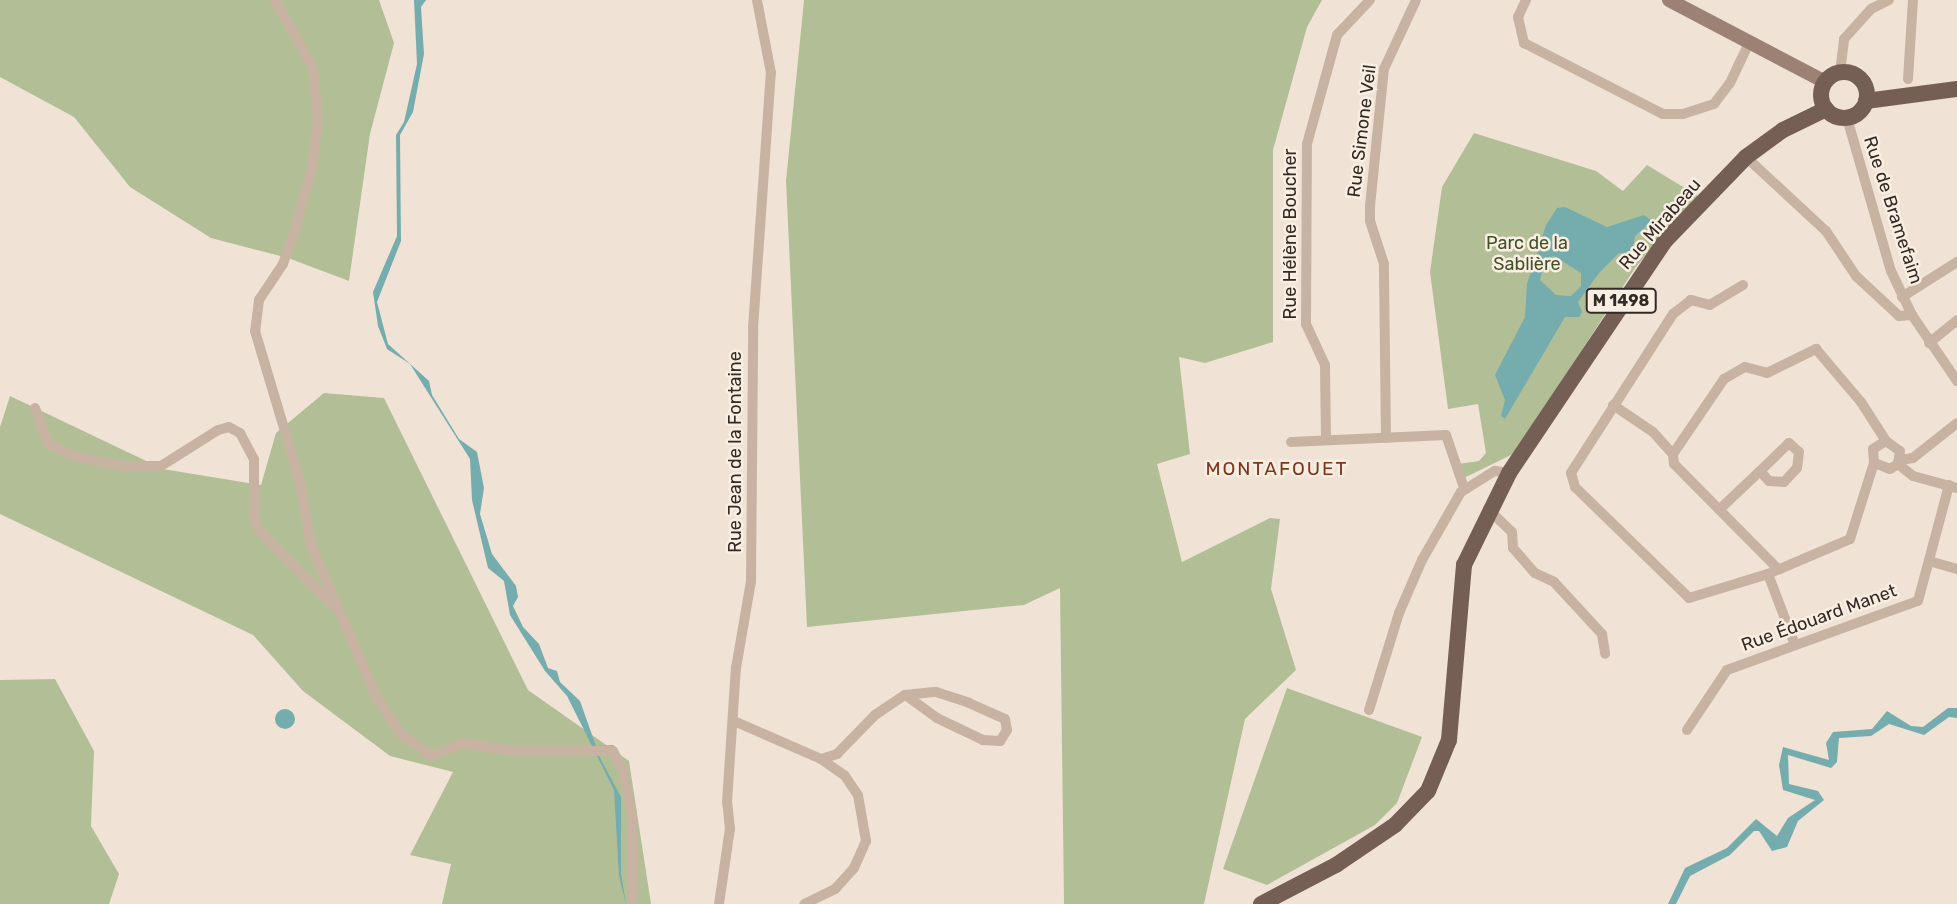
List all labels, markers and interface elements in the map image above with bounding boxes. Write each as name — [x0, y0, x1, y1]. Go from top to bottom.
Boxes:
street label: Rue Simone Veil — [1343, 63, 1381, 199]
street label: Rue de Bramefaim — [1859, 133, 1927, 287]
street label: Rue Hélène Boucher — [1279, 149, 1301, 319]
street label: Rue Mirabeau — [1614, 174, 1706, 274]
park label: Parc de la Sablière — [1486, 233, 1568, 276]
road number: M 1498 — [1584, 288, 1658, 314]
street label: Rue Jean de la Fontaine — [724, 351, 746, 553]
district label: MONTAFOUET — [1207, 458, 1347, 480]
street label: Rue Édouard Manet — [1738, 580, 1900, 656]

